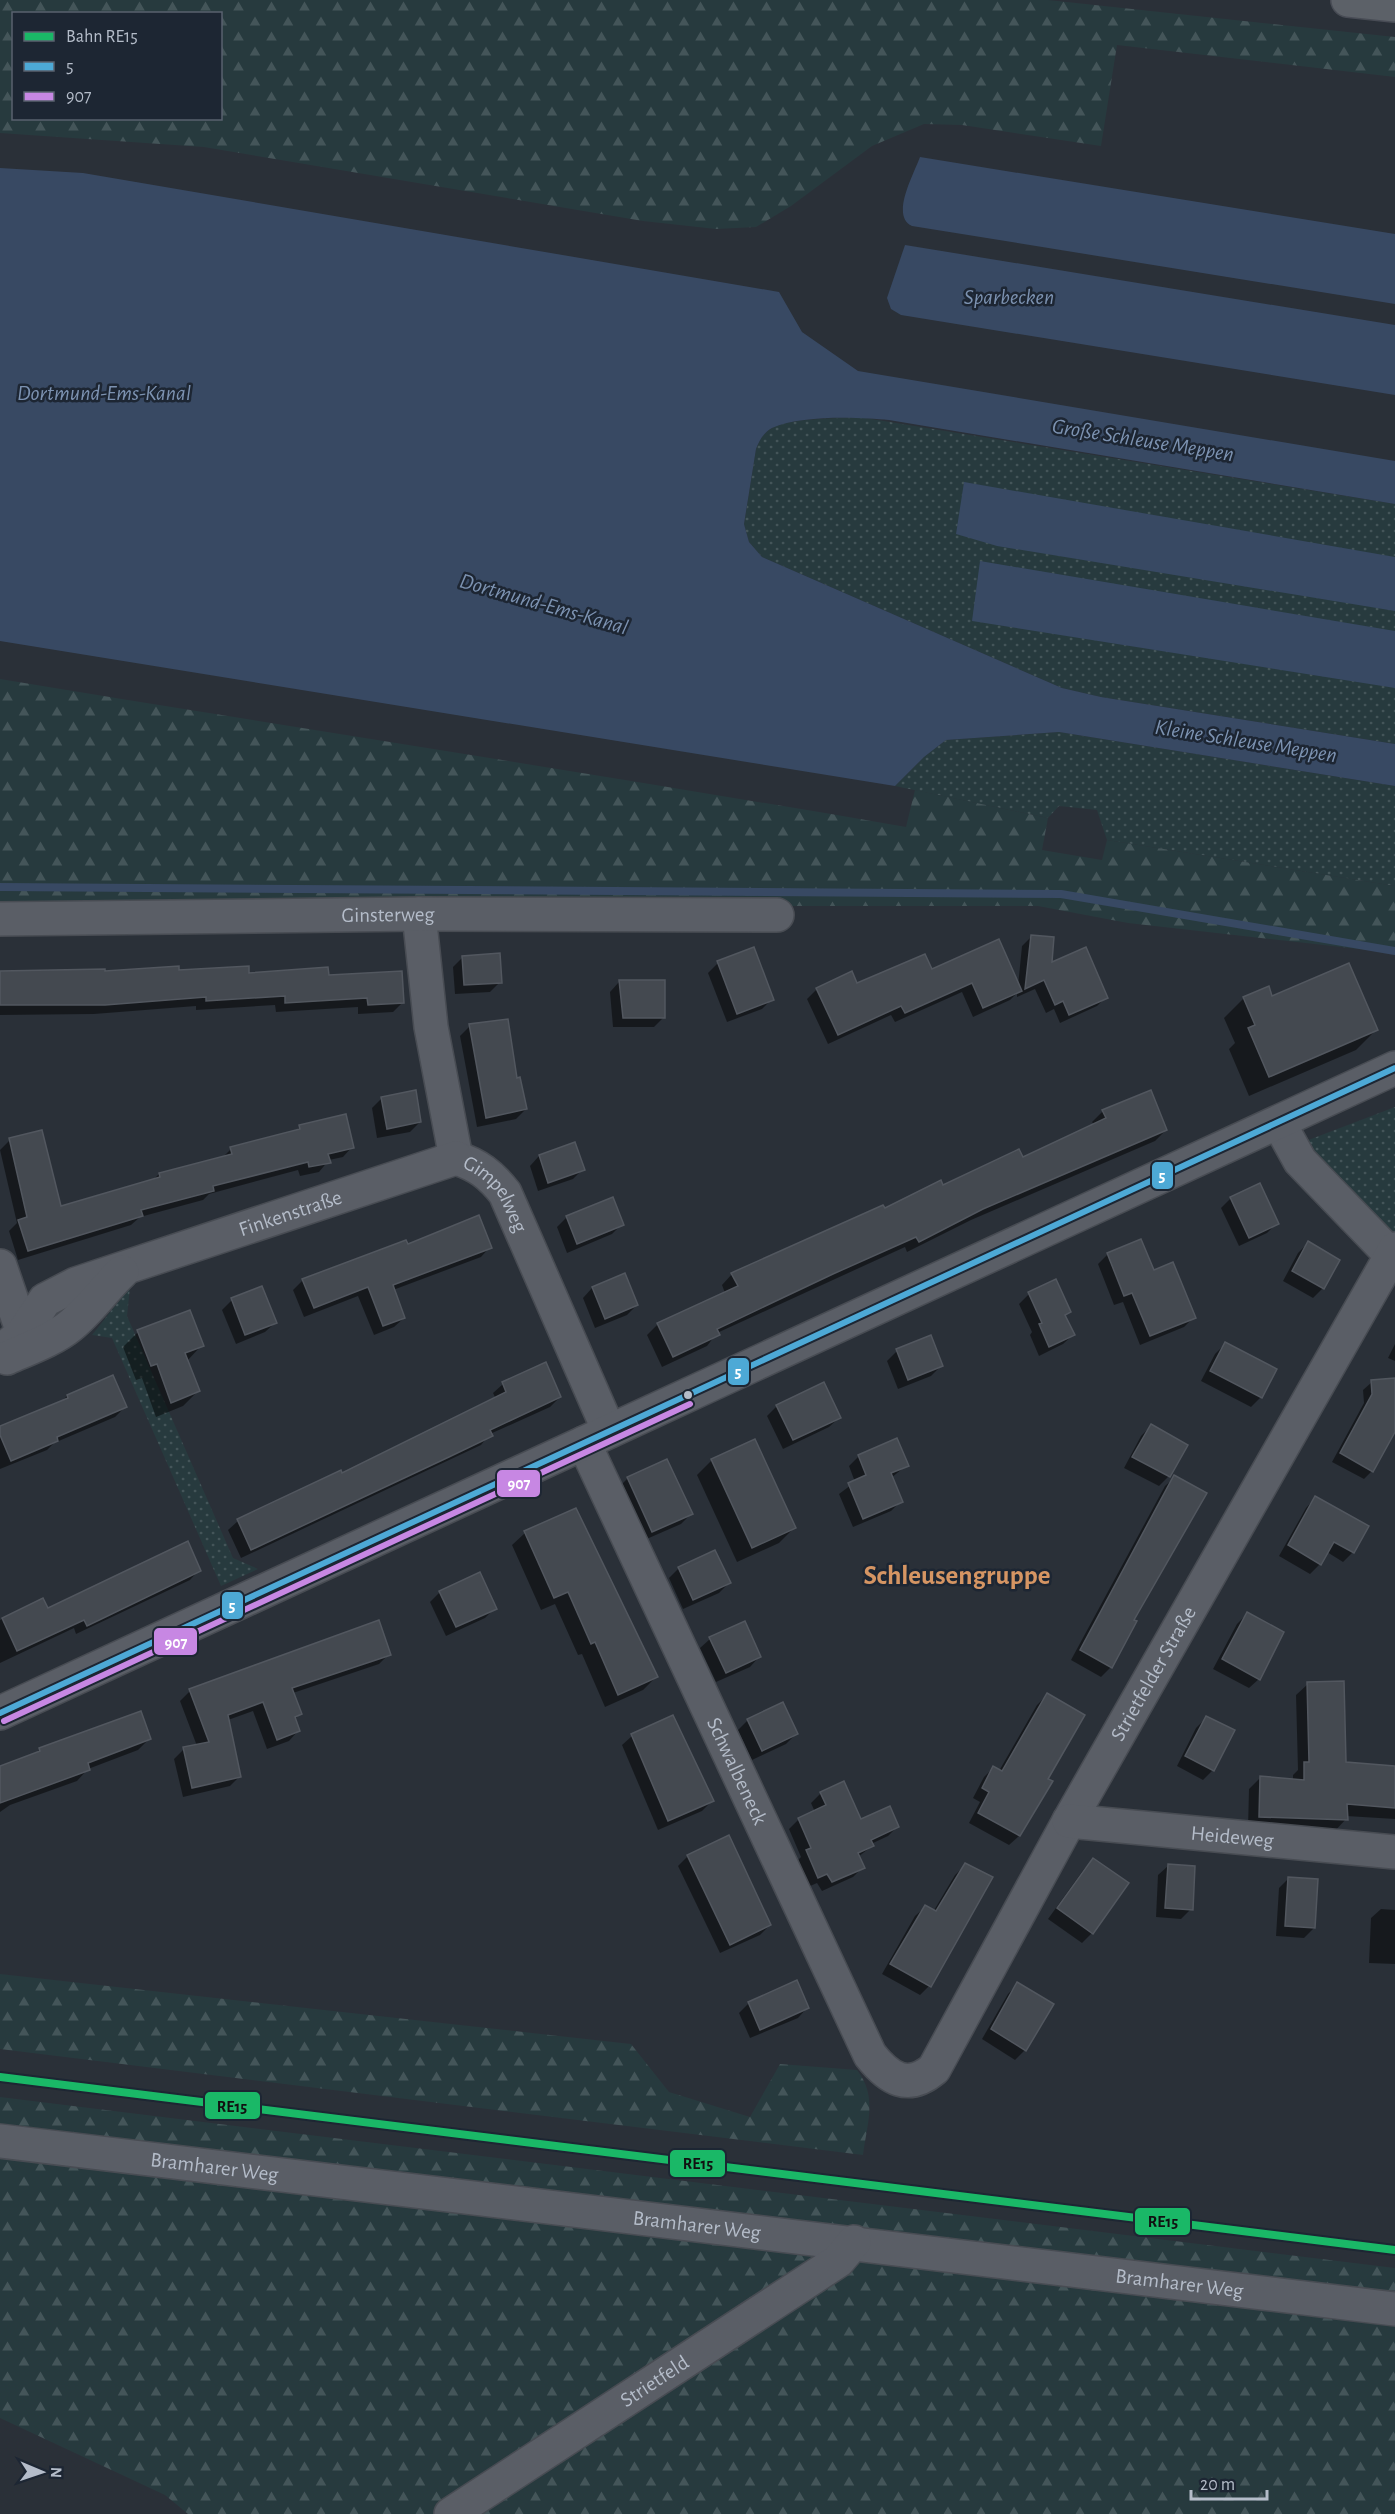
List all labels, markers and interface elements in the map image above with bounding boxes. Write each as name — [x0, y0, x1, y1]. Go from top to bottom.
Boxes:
legend — [12, 12, 222, 120]
text: Bahn RE15 — [66, 28, 138, 46]
text: 5 — [66, 58, 74, 76]
text: 907 — [66, 88, 91, 106]
water label: Sparbecken — [964, 286, 1054, 309]
water label: Dortmund-Ems-Kanal — [17, 382, 191, 404]
water label: Große Schleuse Meppen — [1050, 415, 1235, 466]
water label: Dortmund-Ems-Kanal — [457, 569, 631, 639]
water label: Kleine Schleuse Meppen — [1153, 716, 1339, 767]
street label: Ginsterweg — [341, 903, 435, 925]
street label: Gimpelweg — [460, 1151, 532, 1236]
line badge: 5 — [1151, 1161, 1174, 1190]
text: 5 — [1159, 1168, 1166, 1184]
street label: Finkenstraße — [236, 1186, 344, 1240]
line badge: 5 — [727, 1357, 750, 1386]
text: 5 — [735, 1364, 742, 1380]
unlabelled marker — [682, 1389, 694, 1401]
line badge: 907 — [496, 1469, 541, 1498]
text: 907 — [508, 1476, 531, 1492]
district label: Schleusengruppe — [864, 1562, 1050, 1589]
line badge: 5 — [221, 1591, 244, 1620]
text: 5 — [229, 1598, 236, 1614]
street label: Strietfelder Straße — [1107, 1603, 1200, 1744]
line badge: 907 — [153, 1627, 198, 1656]
text: 907 — [165, 1635, 188, 1651]
street label: Schwalbeneck — [703, 1714, 771, 1828]
street label: Heideweg — [1190, 1822, 1275, 1851]
line badge: RE15 — [204, 2091, 261, 2120]
text: RE15 — [217, 2099, 247, 2115]
street label: Bramharer Weg — [149, 2149, 280, 2185]
line badge: RE15 — [669, 2149, 726, 2178]
text: RE15 — [683, 2156, 713, 2172]
street label: Bramharer Weg — [632, 2207, 763, 2243]
line badge: RE15 — [1134, 2207, 1191, 2236]
text: RE15 — [1148, 2214, 1178, 2230]
street label: Bramharer Weg — [1114, 2265, 1245, 2301]
street label: Strietfeld — [617, 2351, 692, 2411]
north arrow — [12, 2442, 72, 2502]
scale bar — [1191, 2463, 1268, 2501]
text: N — [48, 2467, 64, 2478]
text: 20 m — [1200, 2476, 1235, 2494]

